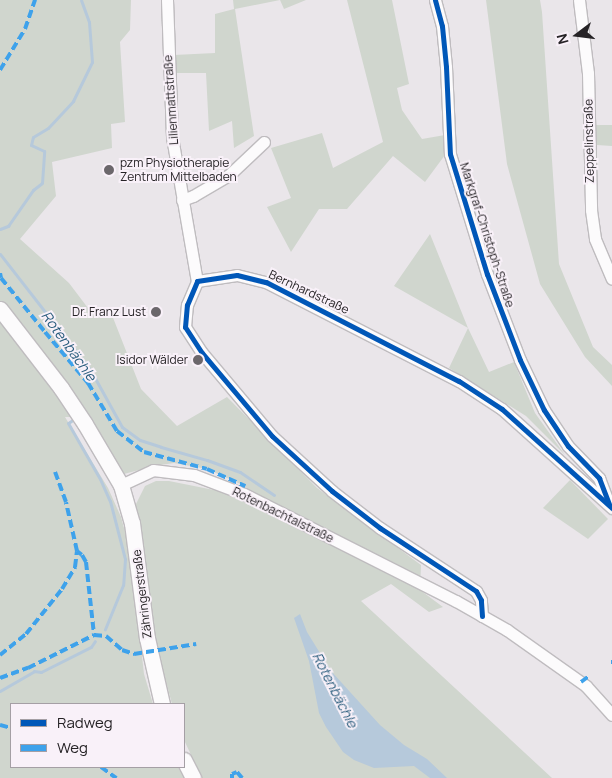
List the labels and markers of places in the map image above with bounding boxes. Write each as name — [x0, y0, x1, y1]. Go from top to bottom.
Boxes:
place label: pzm Physiotherapie Zentrum Mittelbaden — [120, 156, 237, 184]
marker: pzm Physiotherapie Zentrum Mittelbaden — [102, 163, 116, 177]
place label: Dr. Franz Lust — [72, 305, 146, 319]
marker: Dr. Franz Lust — [150, 306, 162, 318]
place label: Isidor Wälder — [117, 353, 188, 367]
marker: Isidor Wälder — [192, 354, 204, 366]

